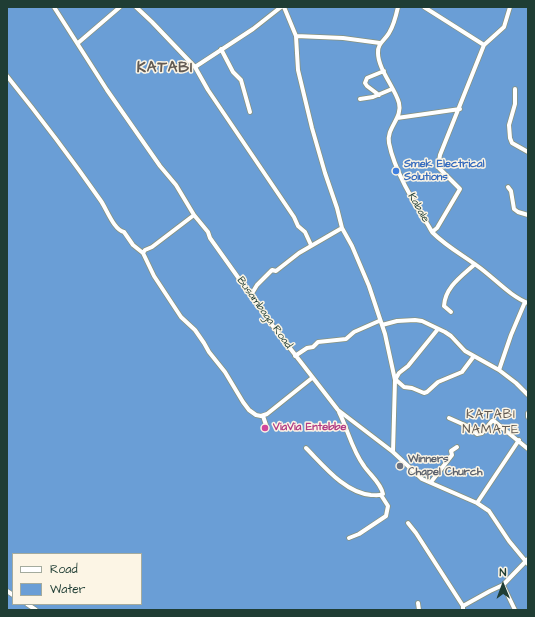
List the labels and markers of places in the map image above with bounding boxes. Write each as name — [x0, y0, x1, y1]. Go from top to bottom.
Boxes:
place label: Smek Electrical Solutions — [404, 158, 484, 184]
marker: Smek Electrical Solutions — [391, 166, 401, 176]
place label: ViaVia Entebbe — [273, 421, 346, 435]
marker: ViaVia Entebbe — [260, 423, 270, 433]
place label: Winners Chapel Church — [408, 453, 482, 479]
marker: Winners Chapel Church — [395, 461, 405, 471]

